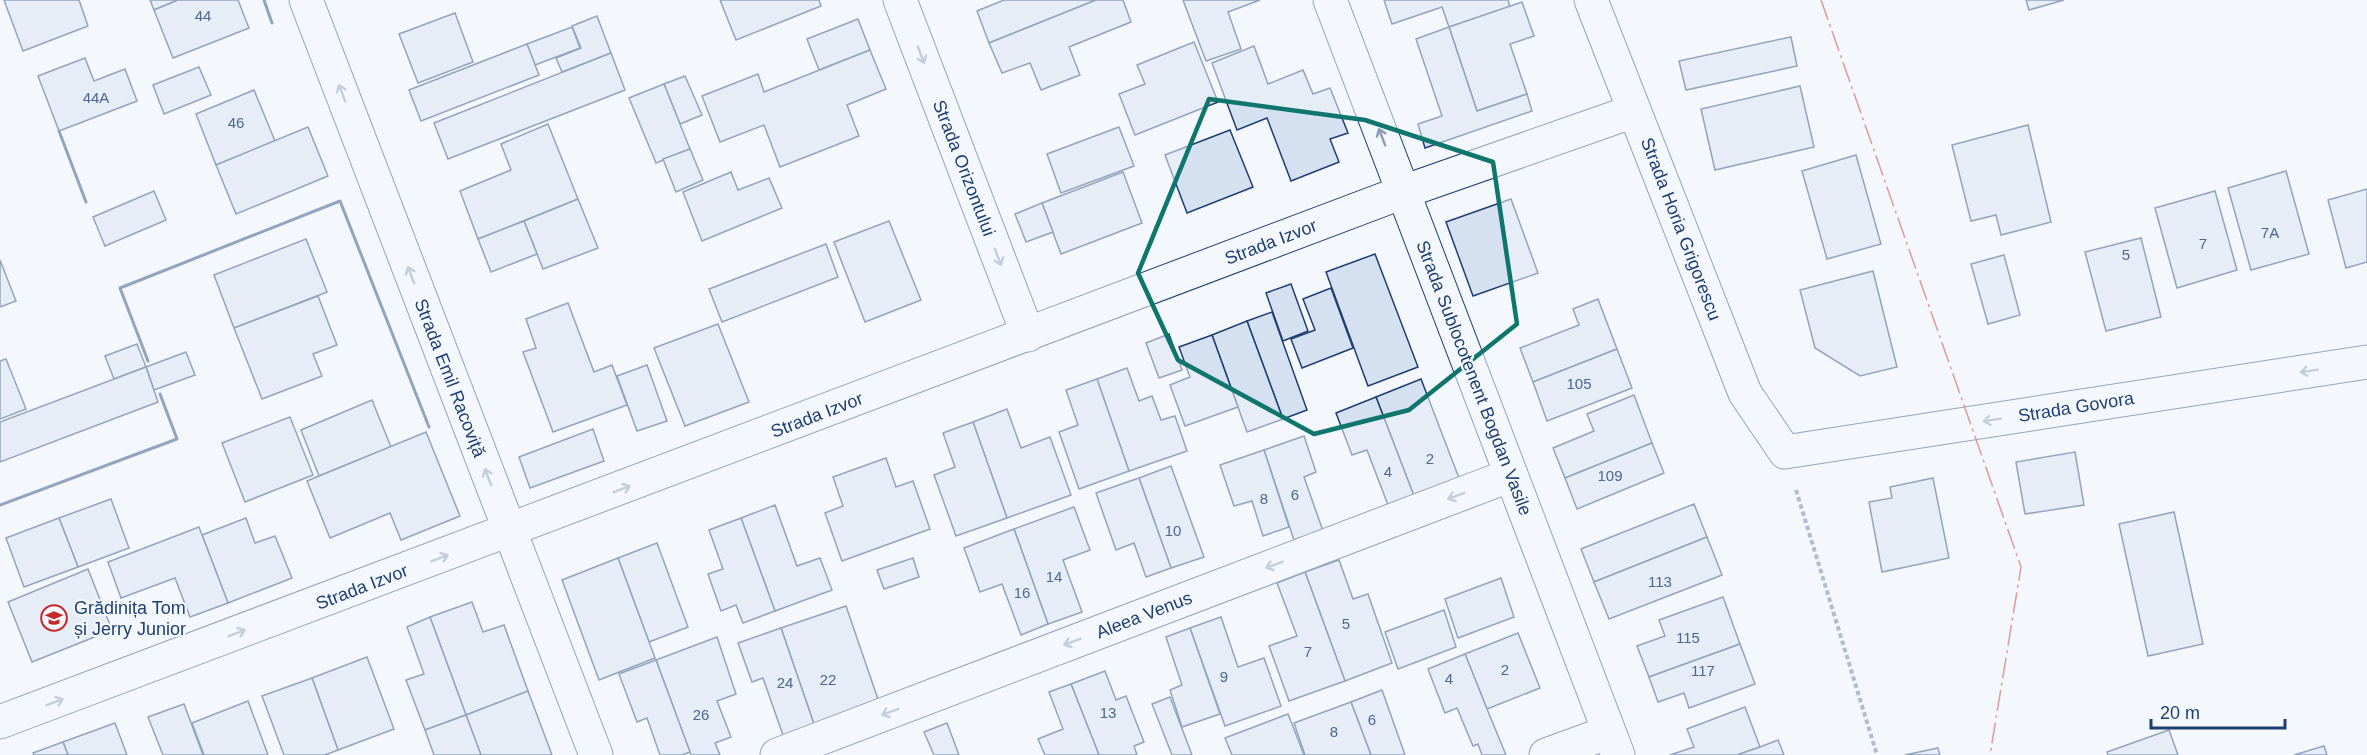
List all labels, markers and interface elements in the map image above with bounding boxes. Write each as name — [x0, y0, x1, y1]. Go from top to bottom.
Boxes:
house number: 44 — [195, 7, 211, 24]
one-way arrow — [916, 45, 927, 63]
one-way arrow — [335, 84, 346, 103]
house number: 44A — [83, 89, 109, 106]
street label: Strada Orizontului — [929, 97, 999, 239]
house number: 46 — [228, 114, 244, 131]
one-way arrow — [1376, 129, 1387, 147]
street label: Strada Horia Grigorescu — [1637, 135, 1725, 323]
street label: Strada Izvor — [1222, 215, 1320, 269]
house number: 7A — [2261, 224, 2279, 241]
house number: 7 — [2199, 235, 2207, 252]
street label: Strada Sublocotenent Bogdan Vasile — [1412, 238, 1536, 518]
house number: 5 — [2122, 246, 2130, 263]
one-way arrow — [993, 247, 1004, 265]
one-way arrow — [405, 266, 416, 285]
street label: Strada Emil Racoviță — [411, 296, 490, 461]
one-way arrow — [2300, 366, 2320, 377]
house number: 105 — [1566, 375, 1592, 392]
street label: Strada Izvor — [768, 388, 866, 442]
street label: Strada Govora — [2017, 388, 2136, 426]
one-way arrow — [1983, 414, 2002, 425]
house number: 2 — [1426, 450, 1434, 467]
house number: 4 — [1384, 463, 1392, 480]
house number: 109 — [1597, 467, 1623, 484]
one-way arrow — [482, 468, 493, 487]
one-way arrow — [612, 482, 631, 493]
house number: 6 — [1291, 486, 1299, 503]
house number: 8 — [1260, 490, 1268, 507]
one-way arrow — [1447, 491, 1466, 502]
house number: 10 — [1165, 522, 1181, 539]
one-way arrow — [430, 551, 448, 562]
street label: Strada Izvor — [313, 560, 411, 614]
one-way arrow — [1265, 561, 1284, 572]
house number: 14 — [1046, 568, 1062, 585]
house number: 113 — [1648, 573, 1672, 590]
house number: 16 — [1014, 584, 1030, 601]
street label: Aleea Venus — [1093, 588, 1195, 642]
place label: Grădinița Tom și Jerry Junior — [74, 598, 186, 639]
school or university icon: Grădinița Tom și Jerry Junior — [39, 603, 69, 633]
house number: 5 — [1342, 615, 1350, 632]
one-way arrow — [228, 627, 246, 638]
house number: 115 — [1676, 629, 1700, 646]
one-way arrow — [1063, 638, 1082, 649]
house number: 7 — [1304, 643, 1312, 660]
house number: 2 — [1501, 661, 1509, 678]
house number: 117 — [1691, 662, 1715, 679]
house number: 9 — [1220, 668, 1228, 685]
house number: 4 — [1445, 670, 1453, 687]
house number: 22 — [820, 671, 836, 688]
house number: 24 — [777, 674, 793, 691]
scale bar — [2151, 692, 2284, 730]
one-way arrow — [45, 696, 64, 707]
text: 20 m — [2160, 703, 2200, 723]
house number: 13 — [1100, 704, 1116, 721]
house number: 26 — [693, 706, 709, 723]
one-way arrow — [881, 707, 900, 718]
house number: 6 — [1368, 711, 1376, 728]
house number: 8 — [1330, 723, 1338, 740]

